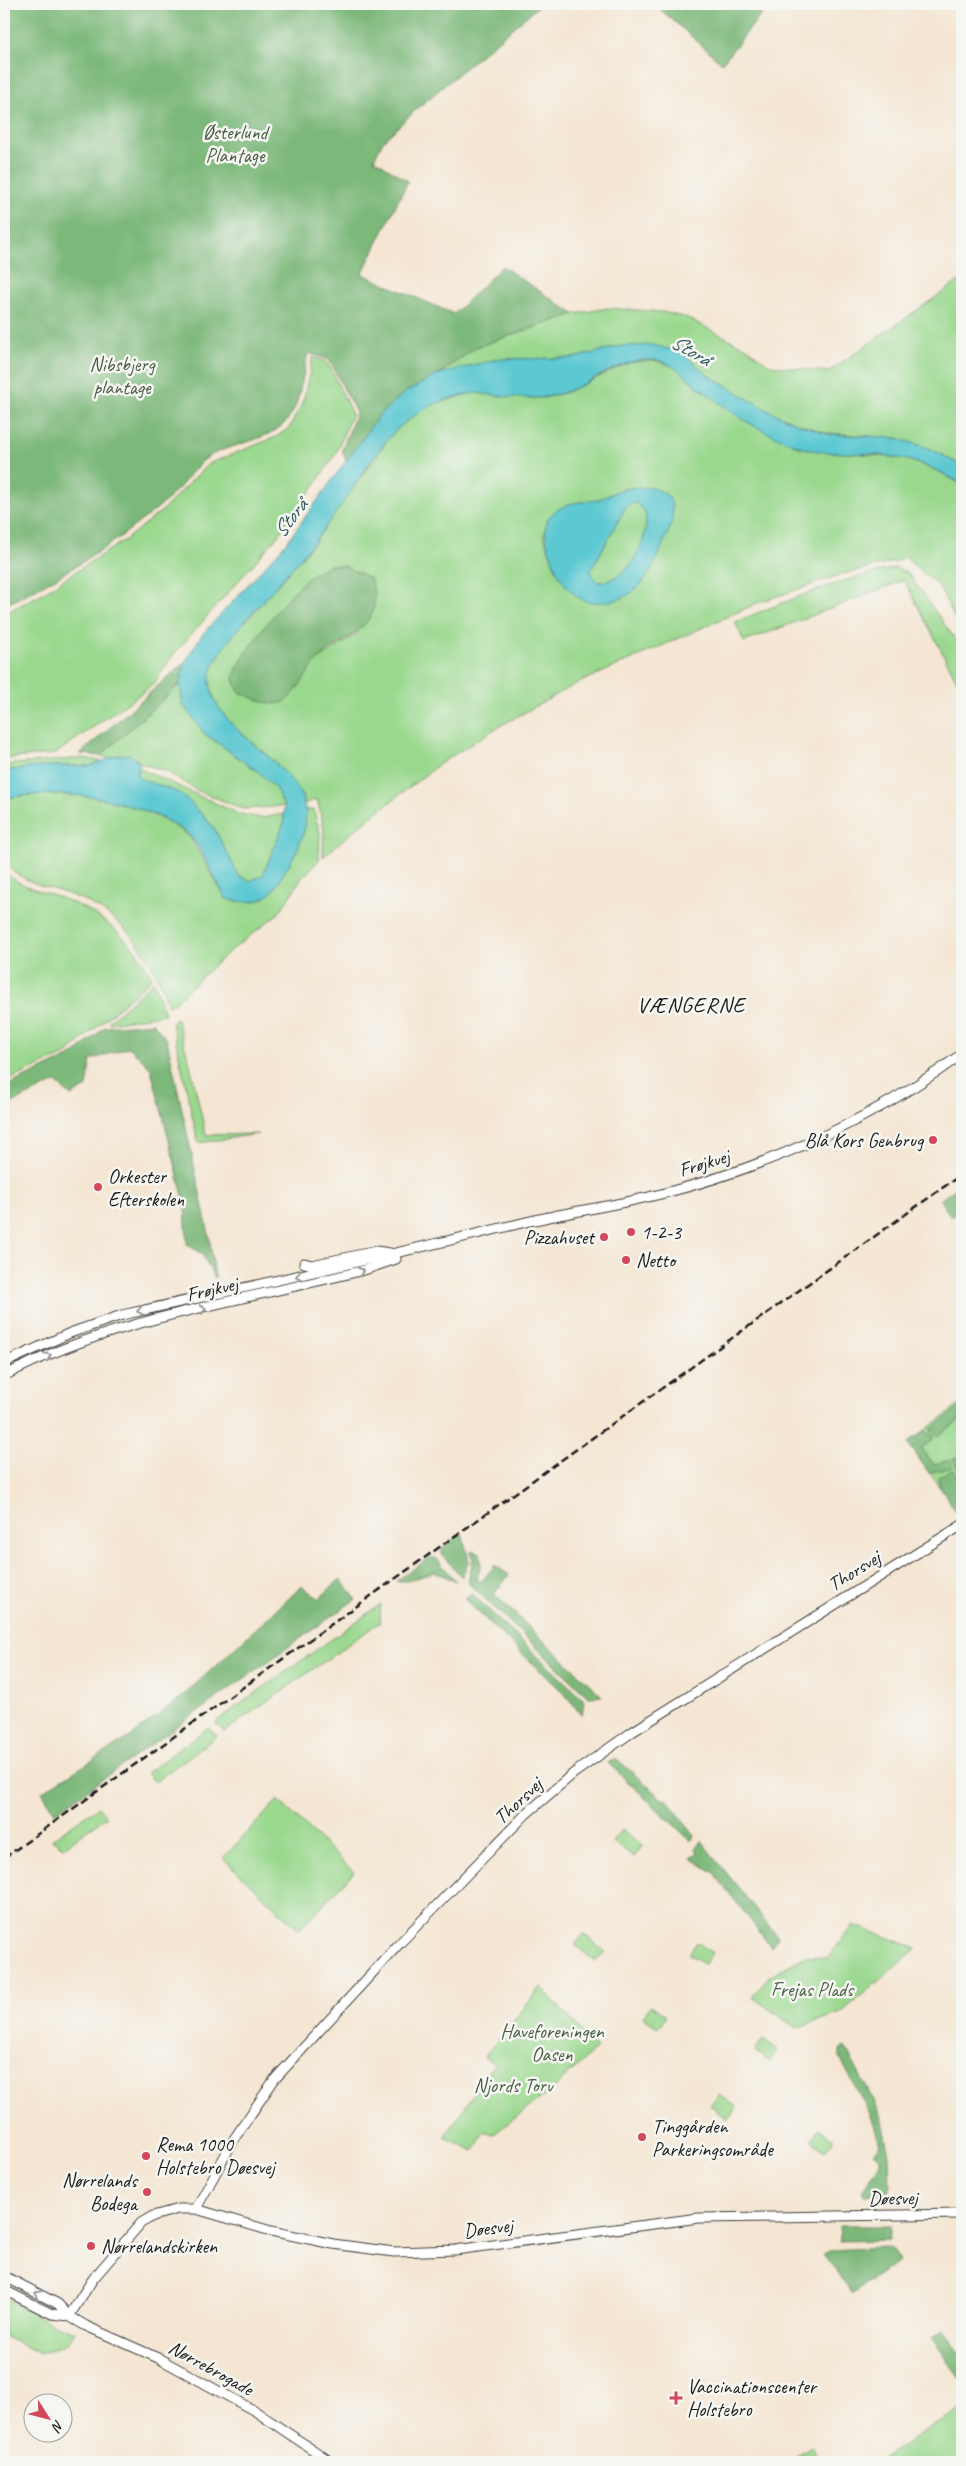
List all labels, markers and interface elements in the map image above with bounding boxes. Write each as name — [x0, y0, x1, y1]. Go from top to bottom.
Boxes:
park label: Østerlund Plantage — [203, 120, 270, 168]
water label: Storå — [666, 328, 720, 374]
park label: Nibsbjerg plantage — [89, 352, 157, 400]
water label: Storå — [267, 490, 316, 542]
district label: VÆNGERNE — [637, 991, 748, 1019]
place label: Blå Kors Genbrug — [805, 1128, 925, 1153]
marker: Blå Kors Genbrug — [927, 1134, 939, 1146]
street label: Frøjkvej — [676, 1143, 734, 1183]
place label: Orkester Efterskolen — [108, 1164, 185, 1212]
marker: Orkester Efterskolen — [92, 1181, 104, 1193]
place label: 1-2-3 — [641, 1220, 683, 1245]
place label: Pizzahuset — [524, 1225, 596, 1250]
marker: 1-2-3 — [625, 1226, 637, 1238]
marker: Pizzahuset — [598, 1231, 610, 1243]
place label: Netto — [636, 1248, 677, 1273]
marker: Netto — [620, 1254, 632, 1266]
one-way arrow — [356, 1266, 365, 1276]
one-way arrow — [295, 1270, 303, 1281]
street label: Frøjkvej — [184, 1271, 242, 1307]
one-way arrow — [199, 1304, 208, 1315]
one-way arrow — [136, 1305, 145, 1316]
one-way arrow — [43, 1351, 52, 1362]
street label: Thorsvej — [823, 1544, 887, 1597]
street label: Thorsvej — [489, 1770, 550, 1830]
park label: Frejas Plads — [771, 1977, 855, 2002]
park label: Haveforeningen Oasen — [500, 2019, 605, 2067]
park label: Njords Torv — [474, 2073, 555, 2098]
place label: Tinggården Parkeringsområde — [652, 2114, 774, 2162]
marker: Tinggården Parkeringsområde — [636, 2131, 648, 2143]
place label: Rema 1000 Holstebro Døesvej — [156, 2132, 276, 2180]
marker: Rema 1000 Holstebro Døesvej — [140, 2150, 152, 2162]
place label: Nørrelands Bodega — [62, 2168, 139, 2216]
street label: Døesvej — [868, 2185, 920, 2211]
marker: Nørrelands Bodega — [141, 2186, 153, 2198]
street label: Døesvej — [462, 2212, 516, 2243]
place label: Nørrelandskirken — [101, 2234, 218, 2259]
marker: Nørrelandskirken — [85, 2240, 97, 2252]
one-way arrow — [34, 2290, 43, 2300]
street label: Nørrebrogade — [164, 2335, 259, 2402]
place label: Vaccinationscenter Holstebro — [687, 2374, 818, 2422]
marker: Vaccinationscenter Holstebro — [669, 2391, 683, 2405]
north arrow — [22, 2394, 72, 2444]
text: N — [47, 2417, 68, 2436]

